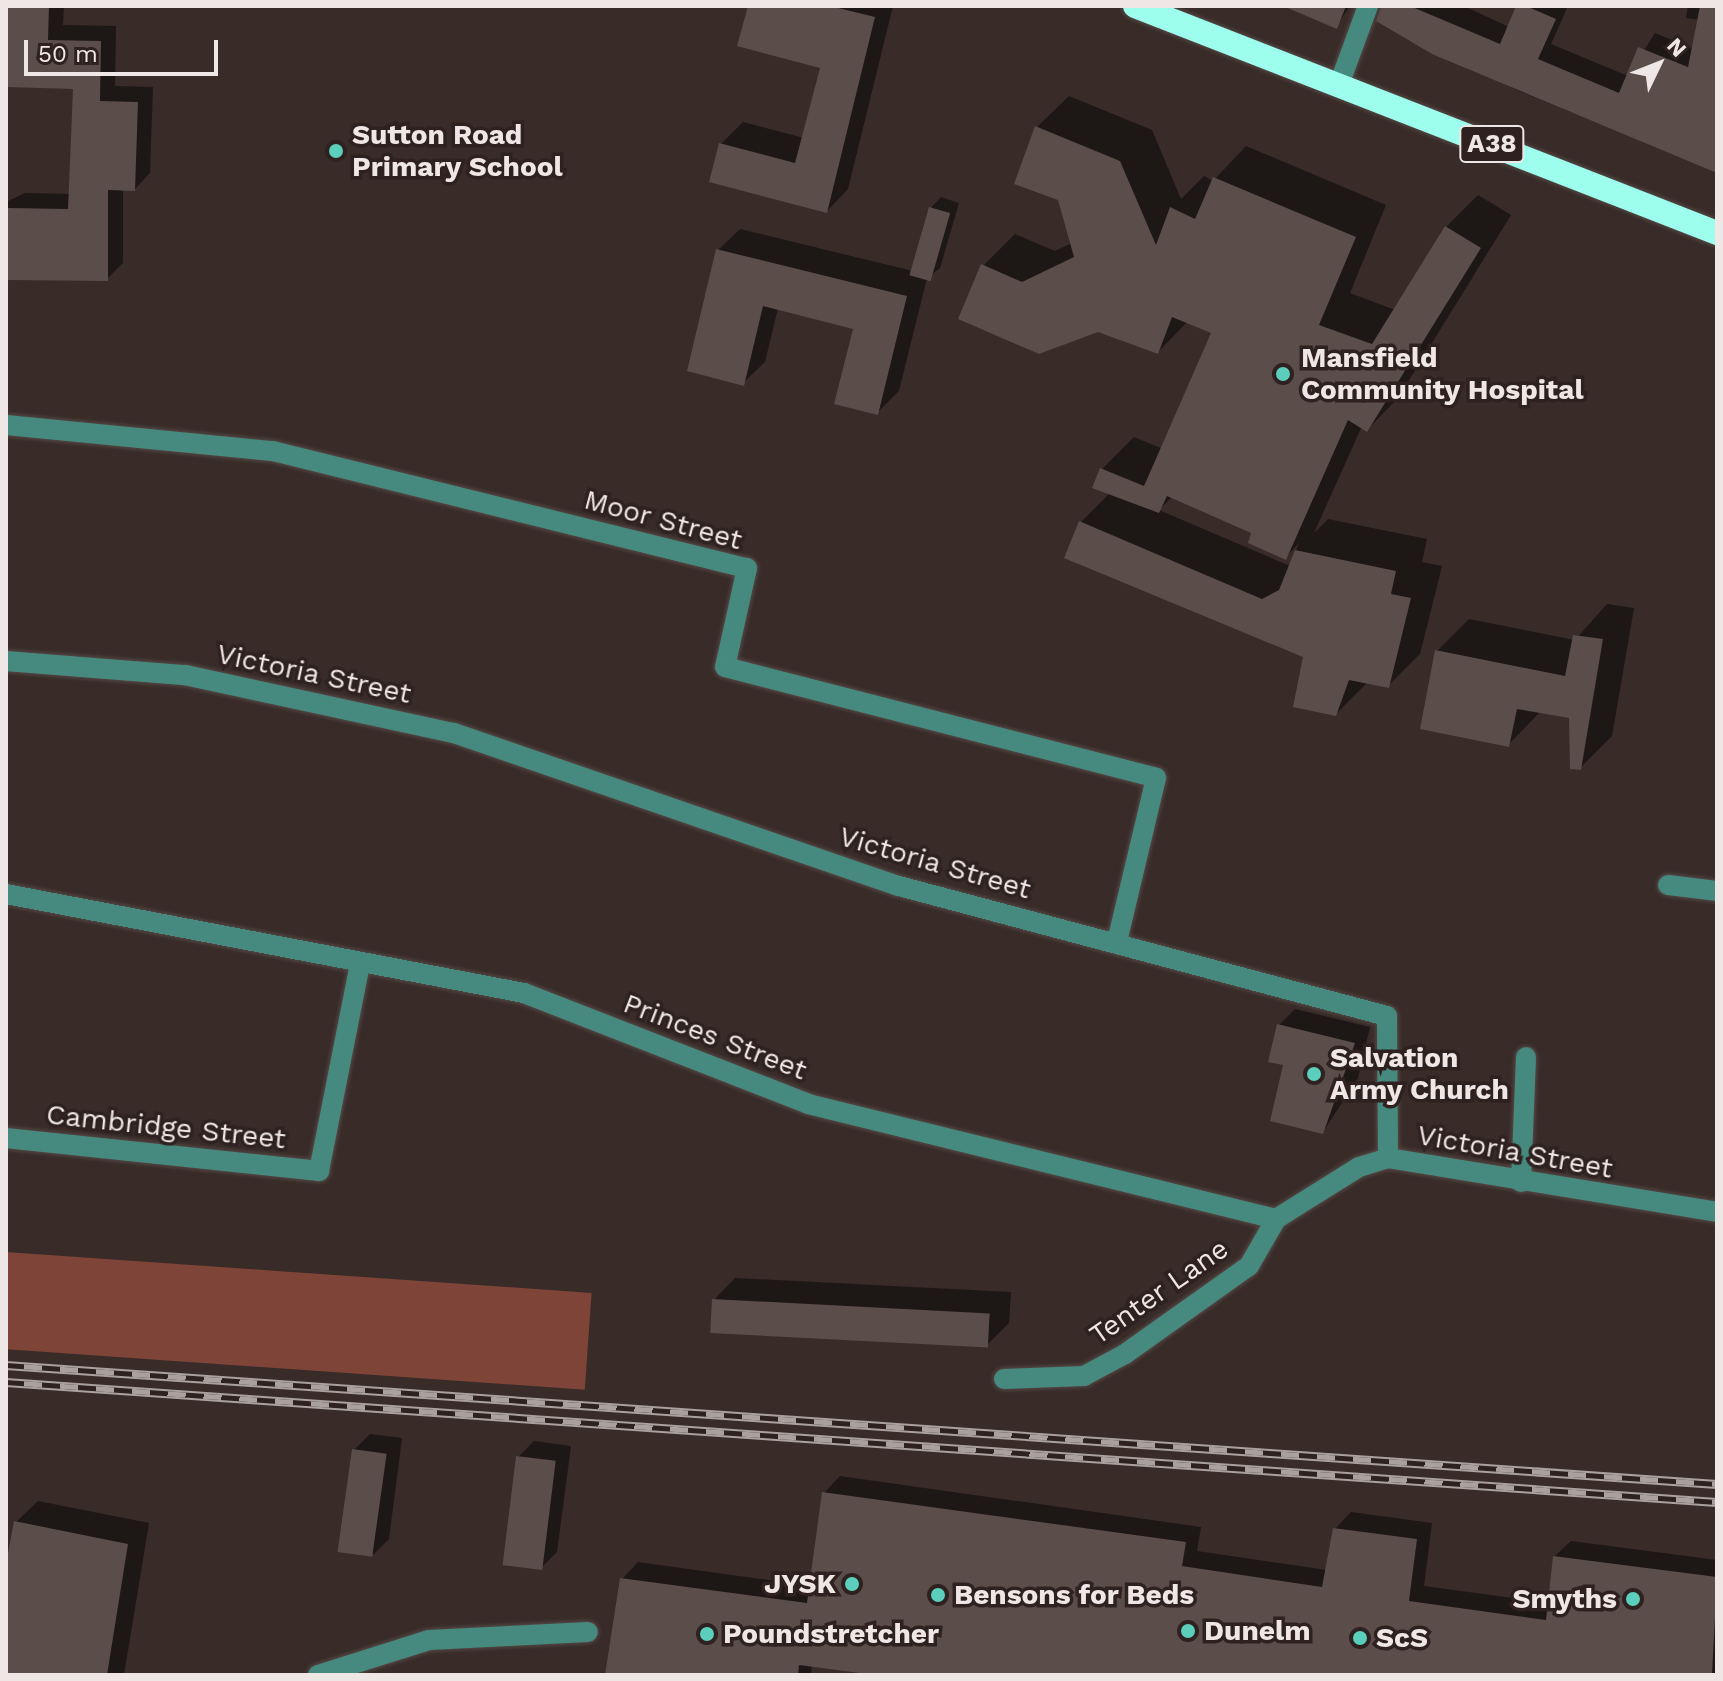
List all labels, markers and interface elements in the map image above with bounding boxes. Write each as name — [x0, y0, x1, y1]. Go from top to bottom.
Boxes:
scale bar — [28, 24, 222, 74]
north arrow — [1619, 24, 1699, 104]
text: N — [1662, 33, 1692, 62]
text: 50 m — [38, 40, 98, 68]
place label: Sutton Road Primary School — [352, 118, 563, 184]
road number: A38 — [1458, 122, 1526, 166]
marker: Sutton Road Primary School — [327, 142, 345, 160]
place label: Mansfield Community Hospital — [1301, 341, 1584, 407]
marker: Mansfield Community Hospital — [1272, 363, 1294, 385]
street label: Moor Street — [580, 483, 746, 557]
street label: Victoria Street — [213, 637, 415, 711]
street label: Victoria Street — [835, 820, 1035, 906]
street label: Princes Street — [619, 987, 811, 1087]
place label: Salvation Army Church — [1330, 1041, 1509, 1107]
marker: Salvation Army Church — [1305, 1065, 1323, 1083]
street label: Cambridge Street — [45, 1098, 287, 1156]
street label: Victoria Street — [1414, 1118, 1616, 1186]
street label: Tenter Lane — [1083, 1232, 1235, 1352]
place label: JYSK — [764, 1567, 836, 1601]
marker: JYSK — [843, 1575, 861, 1593]
place label: Bensons for Beds — [954, 1578, 1195, 1612]
place label: Smyths — [1513, 1582, 1617, 1616]
marker: Bensons for Beds — [929, 1586, 947, 1604]
marker: Smyths — [1624, 1590, 1642, 1608]
place label: Dunelm — [1204, 1614, 1311, 1648]
place label: Poundstretcher — [723, 1617, 939, 1651]
place label: ScS — [1376, 1621, 1428, 1655]
marker: Dunelm — [1179, 1622, 1197, 1640]
marker: Poundstretcher — [698, 1625, 716, 1643]
marker: ScS — [1351, 1629, 1369, 1647]

